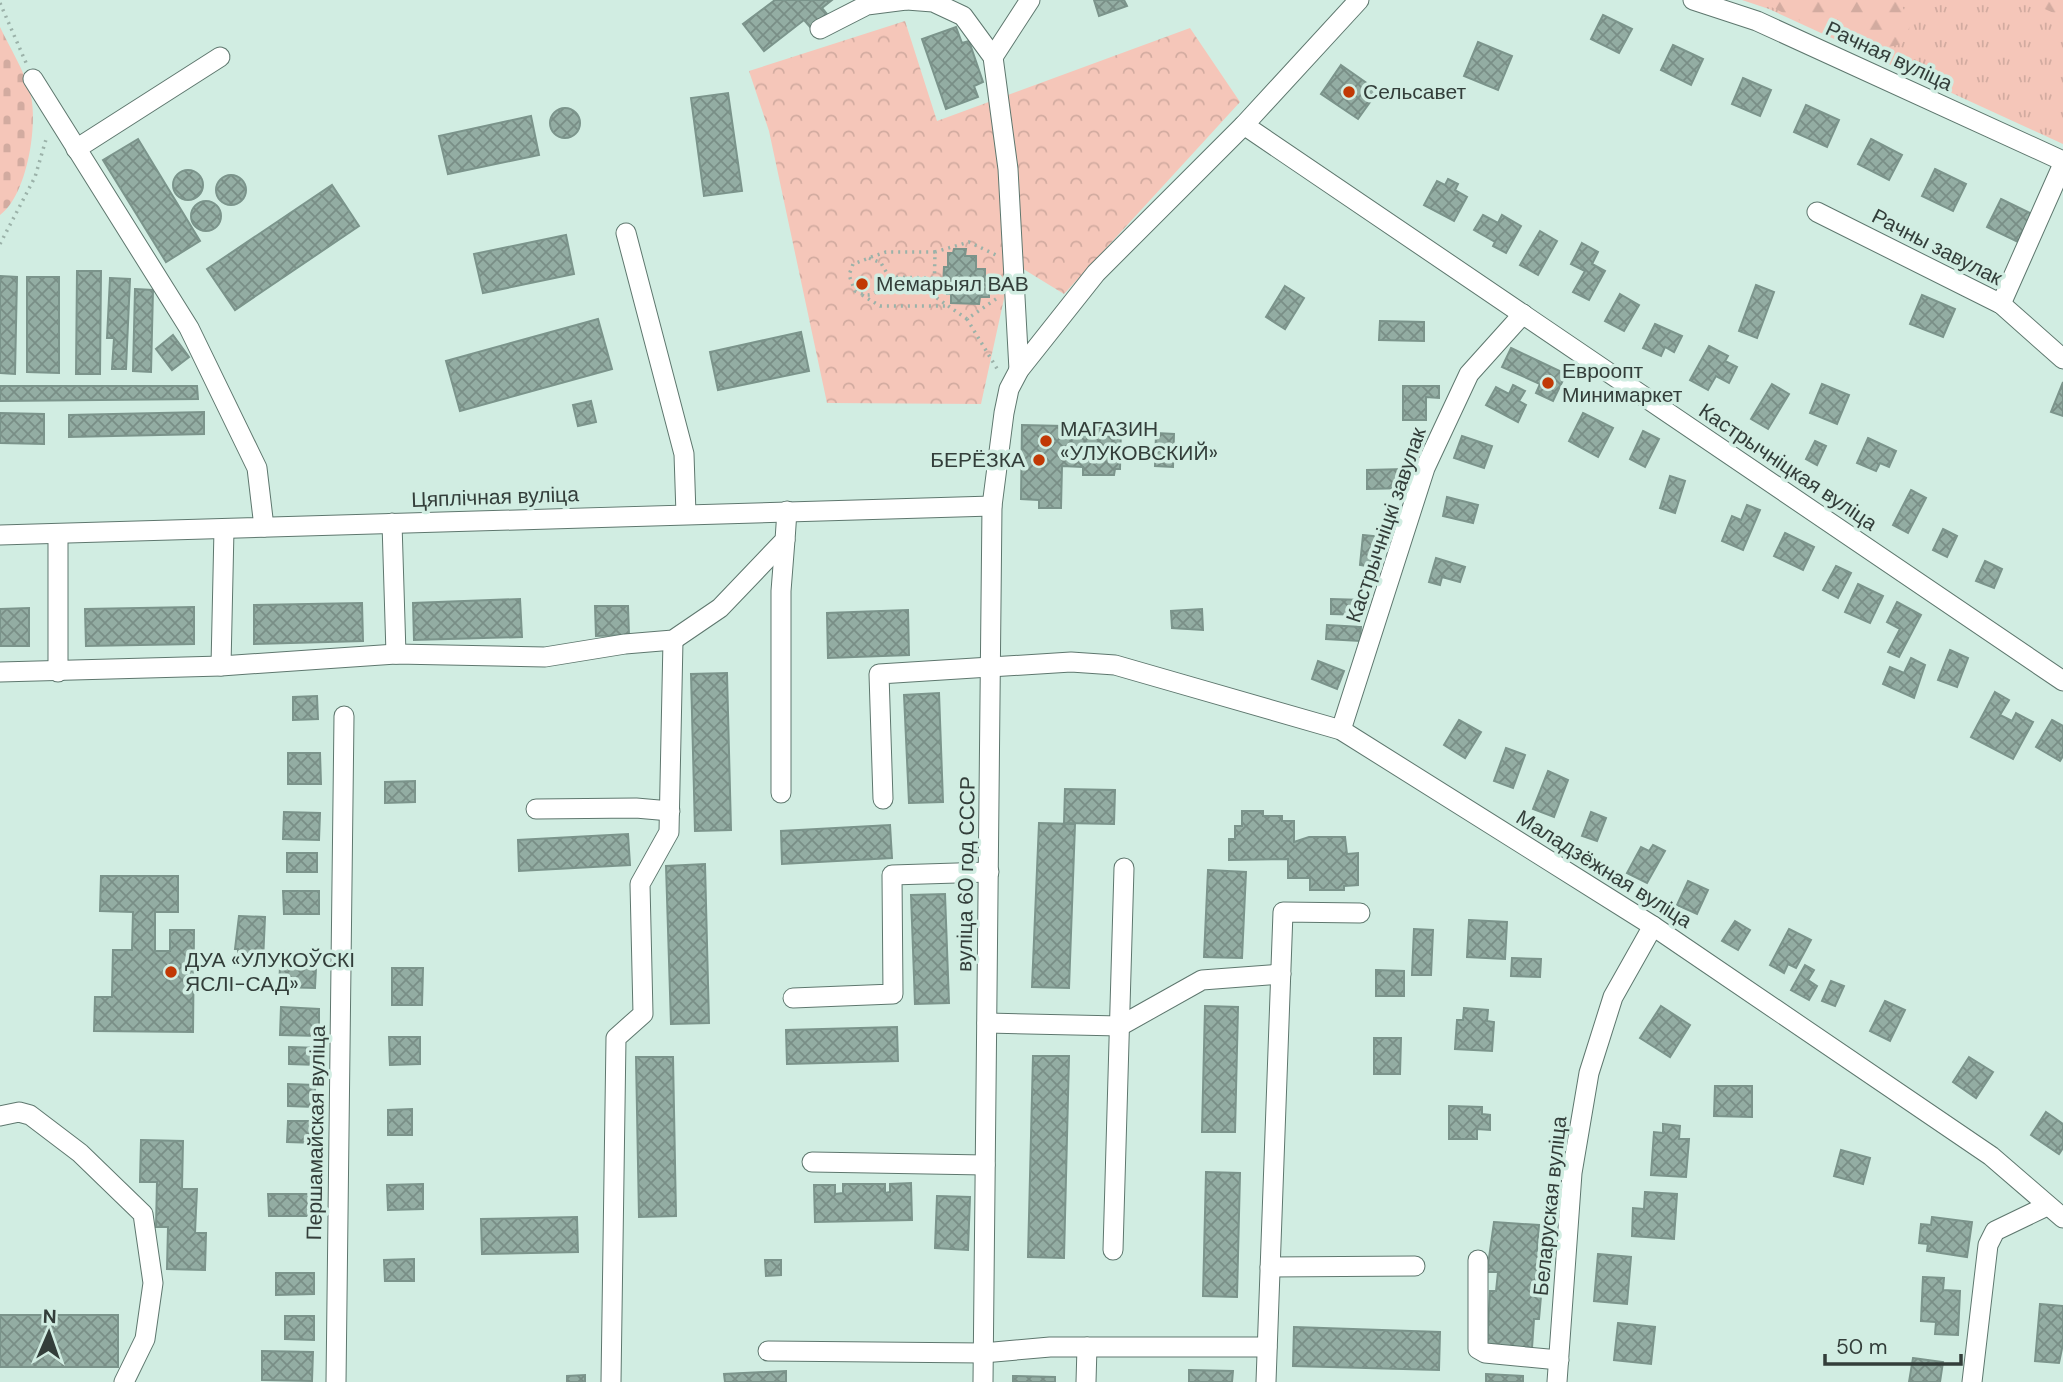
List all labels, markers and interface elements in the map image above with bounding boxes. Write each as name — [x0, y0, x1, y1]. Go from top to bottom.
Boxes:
street label: Рачная вуліца — [1821, 14, 1957, 98]
place label: Сельсавет — [1363, 78, 1466, 106]
marker: Сельсавет — [1341, 84, 1357, 100]
street label: Рачны завулак — [1867, 202, 2008, 292]
place label: Мемарыял ВАВ — [876, 270, 1029, 298]
marker: Мемарыял ВАВ — [854, 276, 870, 292]
place label: Евроопт Минимаркет — [1562, 357, 1683, 409]
marker: Евроопт Минимаркет — [1540, 375, 1556, 391]
street label: Кастрычніцкая вуліца — [1693, 397, 1883, 537]
place label: МАГАЗИН «УЛУКОВСКИЙ» — [1060, 415, 1218, 467]
street label: Кастрычніцкі завулак — [1339, 423, 1433, 626]
marker: МАГАЗИН «УЛУКОВСКИЙ» — [1038, 433, 1054, 449]
place label: БЕРЁЗКА — [930, 446, 1025, 474]
marker: БЕРЁЗКА — [1031, 452, 1047, 468]
street label: Цяплічная вуліца — [411, 480, 580, 514]
street label: вуліца 60 год СССР — [950, 776, 982, 972]
street label: Маладзёжная вуліца — [1511, 803, 1698, 935]
place label: ДУА «УЛУКОЎСКІ ЯСЛІ-САД» — [185, 946, 355, 998]
marker: ДУА «УЛУКОЎСКІ ЯСЛІ-САД» — [163, 964, 179, 980]
street label: Першамайская вуліца — [300, 1025, 332, 1241]
street label: Беларуская вуліца — [1527, 1114, 1573, 1297]
north arrow — [14, 1298, 84, 1368]
text: N — [42, 1304, 57, 1329]
scale bar — [1825, 1322, 1962, 1366]
text: 50 m — [1836, 1333, 1887, 1361]

